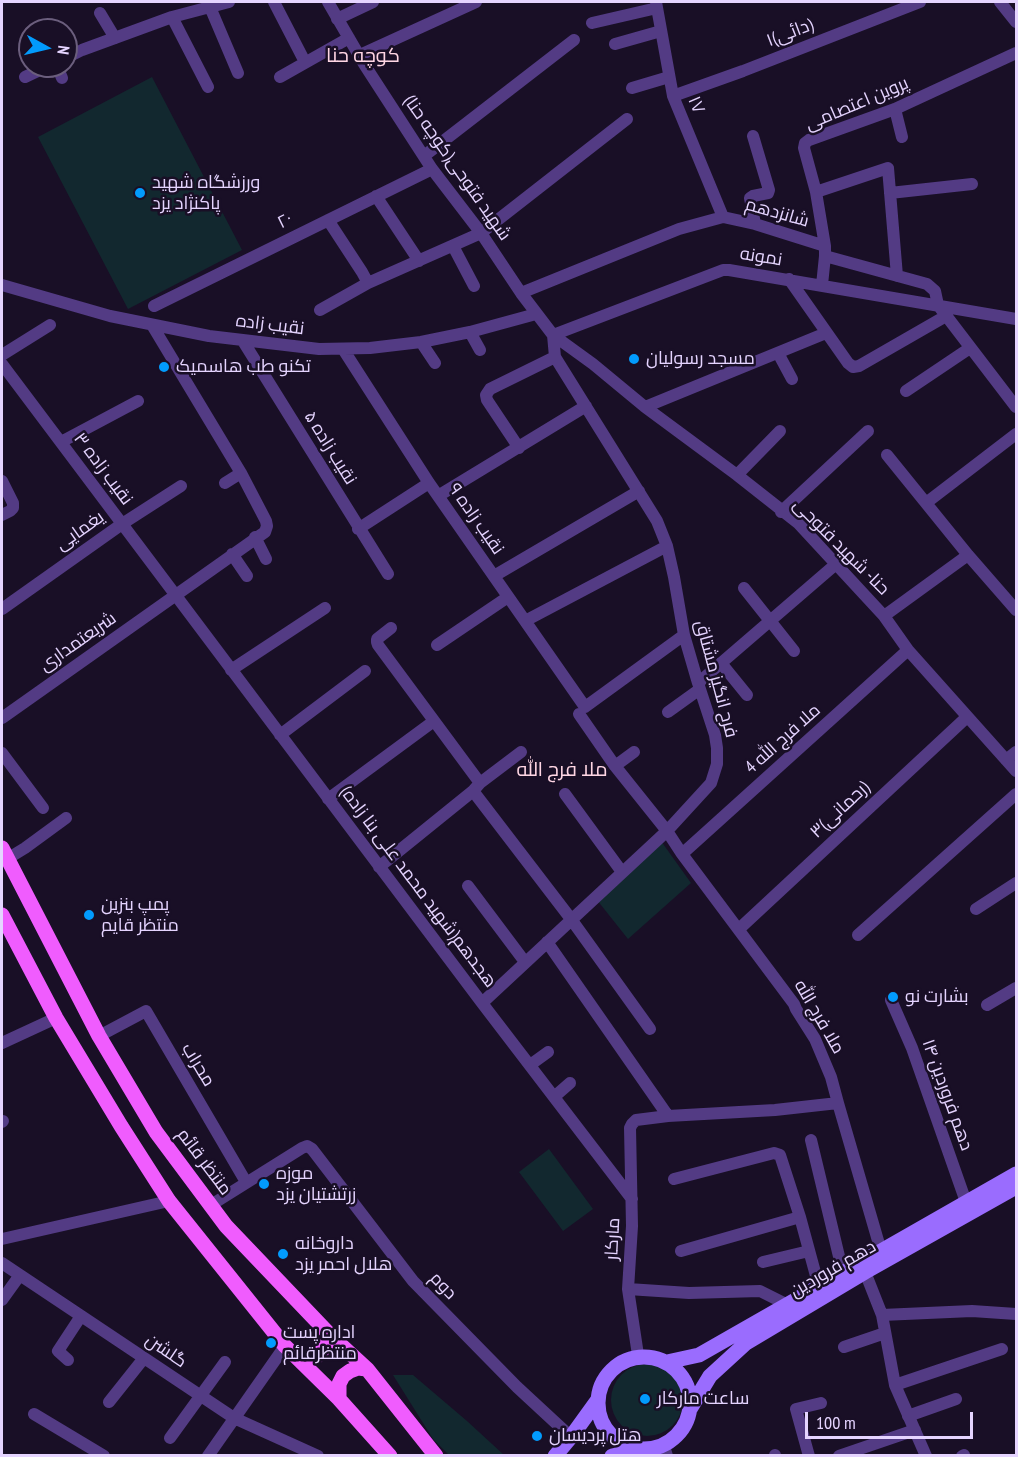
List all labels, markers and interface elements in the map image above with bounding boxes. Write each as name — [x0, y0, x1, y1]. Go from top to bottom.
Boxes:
street label: ۱(دائی) — [764, 14, 816, 52]
north arrow — [18, 18, 78, 78]
district label: کوچه حنا — [326, 44, 400, 68]
text: N — [53, 45, 74, 56]
street label: پروین اعتصامی — [802, 73, 912, 135]
street label: (کوچه حنا)شهید فتوحی — [399, 91, 515, 245]
street label: ۱۷ — [683, 93, 709, 117]
place label: ورزشگاه شهید پاکنژاد یزد — [152, 172, 260, 214]
marker: ورزشگاه شهید پاکنژاد یزد — [133, 186, 147, 200]
street label: شانزدهم — [743, 194, 811, 232]
street label: ۲۰ — [274, 208, 296, 234]
street label: نمونه — [738, 243, 784, 271]
street label: نقیب زاده — [234, 310, 306, 340]
place label: مسجد رسولیان — [646, 348, 755, 370]
marker: مسجد رسولیان — [627, 352, 641, 366]
place label: تکنو طب هاسمیک — [176, 356, 311, 378]
marker: تکنو طب هاسمیک — [157, 360, 171, 374]
street label: نقیب زاده ۵ — [299, 407, 361, 489]
street label: نقیب زاده ۳ — [69, 429, 137, 509]
street label: نقیب زاده ۹ — [444, 479, 508, 559]
street label: حنا- شهید فتوحی — [788, 494, 894, 600]
street label: یغمایی — [52, 507, 108, 555]
street label: شریعتمداری — [35, 608, 121, 676]
street label: فرح انگیز مشتاق — [690, 618, 742, 740]
street label: 4 ملا فرج الله — [741, 700, 825, 778]
district label: ملا فرج الله — [517, 758, 607, 782]
street label: ۳(رحمانی) — [806, 777, 874, 843]
street label: هجدهم(شهید محمد علی بنا زاده) — [335, 782, 501, 992]
place label: پمپ بنزین منتظر قایم — [101, 894, 179, 936]
marker: پمپ بنزین منتظر قایم — [82, 908, 96, 922]
street label: ملا فرج الله — [789, 976, 849, 1058]
place label: بشارت نو — [905, 986, 969, 1008]
marker: بشارت نو — [886, 990, 900, 1004]
street label: دهم فروردین ۱۴ — [917, 1036, 977, 1154]
street label: محراب — [177, 1039, 219, 1091]
street label: منتظر قائم — [172, 1124, 236, 1200]
place label: موزه زرتشتیان یزد — [276, 1163, 356, 1206]
marker: موزه زرتشتیان یزد — [257, 1177, 271, 1191]
street label: مارکار — [601, 1217, 625, 1261]
place label: داروخانه هلال احمر یزد — [295, 1233, 392, 1276]
street label: دهم فروردین — [786, 1236, 880, 1302]
marker: داروخانه هلال احمر یزد — [276, 1247, 290, 1261]
street label: دوم — [425, 1268, 461, 1304]
place label: اداره پست منتظرقائم — [283, 1322, 357, 1364]
street label: گلشن — [141, 1329, 191, 1373]
marker: اداره پست منتظرقائم — [264, 1336, 278, 1350]
place label: ساعت مارکار — [657, 1388, 749, 1410]
marker: ساعت مارکار — [638, 1392, 652, 1406]
scale bar — [808, 1400, 976, 1438]
text: 100 m — [816, 1411, 856, 1434]
place label: هتل پردیسان — [549, 1425, 642, 1447]
marker: هتل پردیسان — [530, 1429, 544, 1443]

